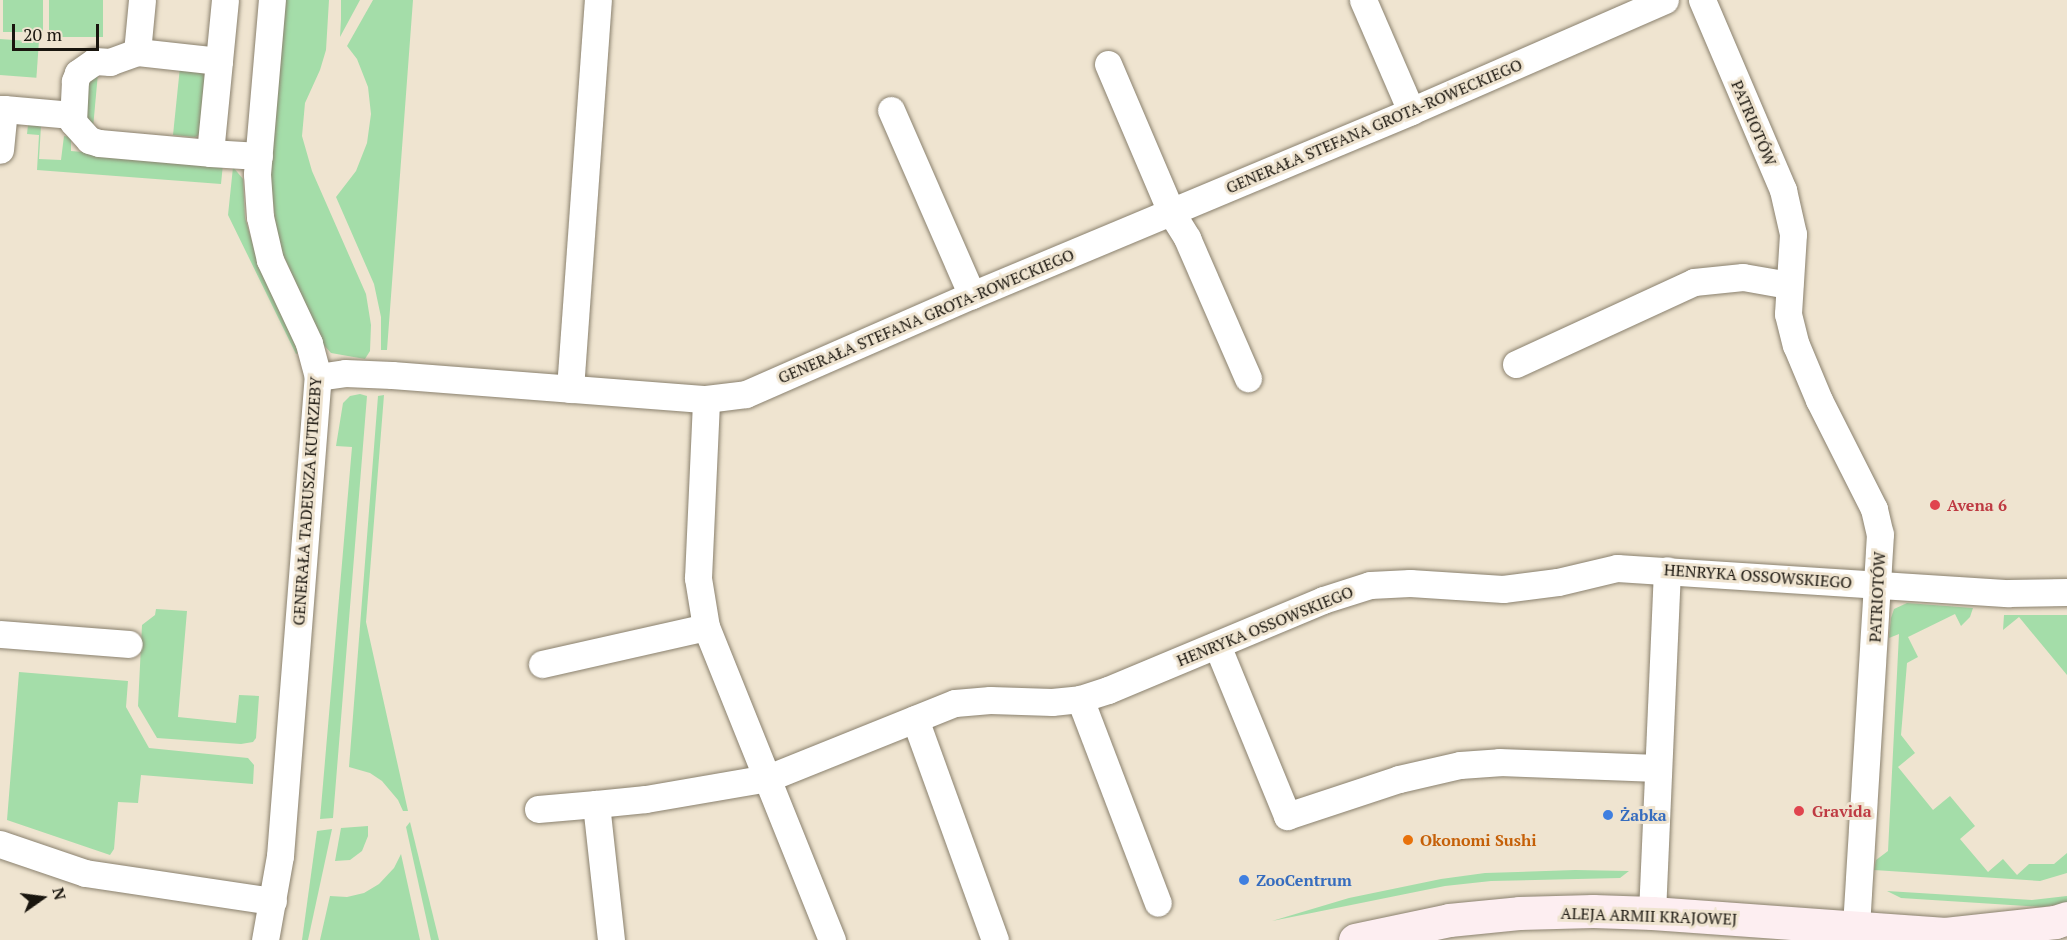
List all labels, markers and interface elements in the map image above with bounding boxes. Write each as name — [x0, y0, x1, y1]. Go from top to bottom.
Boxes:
scale bar — [15, 12, 102, 50]
text: 20 m — [23, 22, 62, 46]
street label: GENERAŁA STEFANA GROTA-ROWECKIEGO — [1223, 55, 1525, 197]
street label: PATRIOTÓW — [1727, 77, 1781, 169]
street label: GENERAŁA STEFANA GROTA-ROWECKIEGO — [775, 245, 1077, 387]
street label: GENERAŁA TADEUSZA KUTRZEBY — [289, 376, 325, 626]
place label: Avena 6 — [1947, 495, 2007, 515]
marker: Avena 6 — [1928, 498, 1942, 512]
street label: PATRIOTÓW — [1865, 551, 1889, 643]
street label: HENRYKA OSSOWSKIEGO — [1663, 560, 1853, 592]
street label: HENRYKA OSSOWSKIEGO — [1174, 582, 1356, 670]
place label: Gravida — [1812, 801, 1872, 821]
marker: Gravida — [1790, 802, 1808, 820]
place label: Żabka — [1620, 805, 1667, 825]
marker: Żabka — [1601, 808, 1615, 822]
place label: Okonomi Sushi — [1420, 830, 1537, 850]
marker: Okonomi Sushi — [1401, 833, 1415, 847]
north arrow — [12, 868, 72, 928]
place label: ZooCentrum — [1256, 870, 1352, 890]
marker: ZooCentrum — [1237, 873, 1251, 887]
text: N — [47, 885, 72, 902]
street label: ALEJA ARMII KRAJOWEJ — [1560, 903, 1738, 929]

